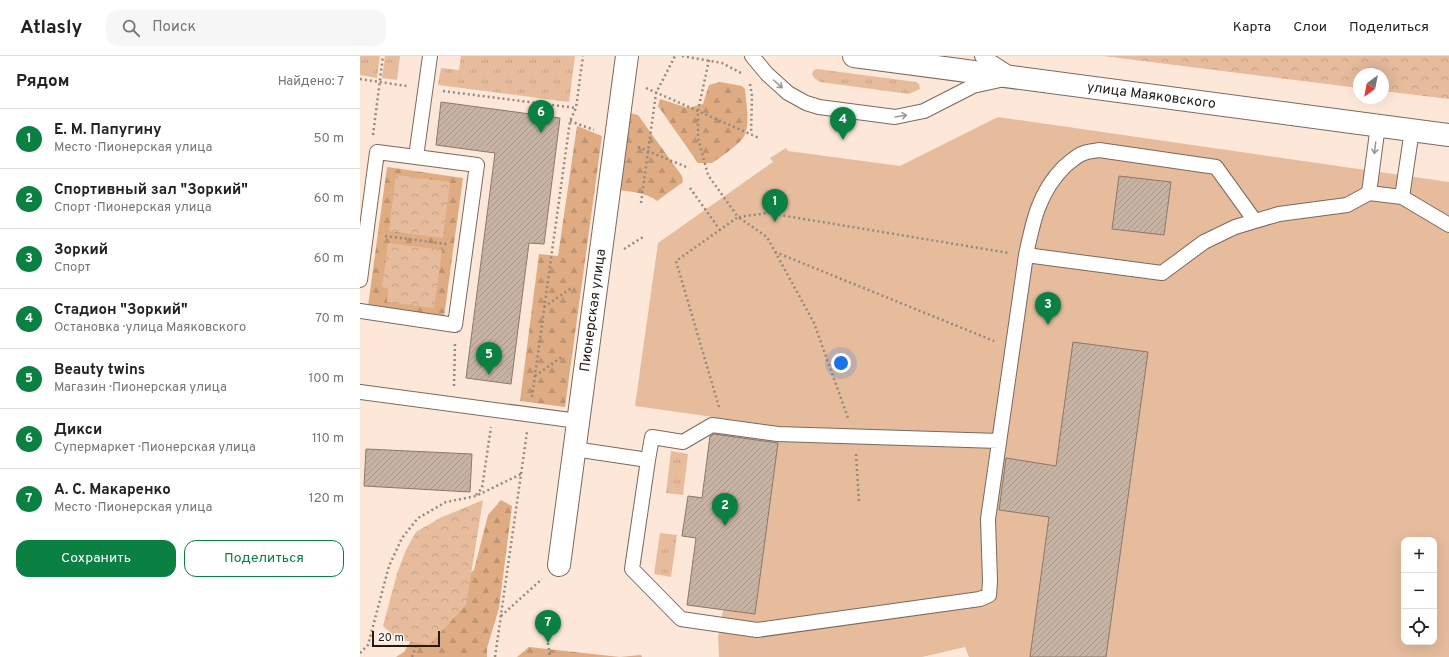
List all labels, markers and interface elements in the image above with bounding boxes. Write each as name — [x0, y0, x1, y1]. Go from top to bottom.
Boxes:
search box — [106, 10, 386, 46]
text: Atlasly — [20, 16, 82, 40]
icon: search — [120, 17, 142, 39]
text: Поиск — [152, 18, 196, 37]
text: Карта — [1233, 19, 1271, 36]
text: Слои — [1293, 19, 1327, 36]
text: Поделиться — [1349, 19, 1429, 36]
north arrow — [1353, 68, 1389, 104]
text: Рядом — [16, 71, 69, 93]
text: Найдено: 7 — [278, 74, 344, 90]
street label: улица Маяковского — [1086, 78, 1217, 112]
one-way arrow — [773, 80, 784, 89]
pin: 6 — [528, 100, 554, 133]
pin: 4 — [830, 107, 856, 140]
one-way arrow — [894, 112, 907, 120]
text: Е. М. Папугину — [54, 121, 162, 140]
text: 1 — [26, 131, 32, 147]
text: 50 m — [314, 131, 344, 147]
text: Место · Пионерская улица — [54, 140, 212, 156]
one-way arrow — [1371, 141, 1379, 154]
text: Спортивный зал "Зоркий" — [54, 181, 248, 200]
pin: 1 — [762, 189, 788, 222]
text: 2 — [25, 191, 33, 207]
text: 60 m — [314, 191, 344, 207]
text: Спорт · Пионерская улица — [54, 200, 212, 216]
text: Зоркий — [54, 241, 108, 260]
street label: Пионерская улица — [576, 248, 610, 373]
text: 3 — [25, 251, 33, 267]
text: 60 m — [314, 251, 344, 267]
text: Спорт — [54, 260, 91, 276]
pin: 3 — [1035, 292, 1061, 325]
text: Стадион "Зоркий" — [54, 301, 188, 320]
text: 4 — [25, 311, 33, 327]
text: 70 m — [315, 311, 344, 327]
text: Остановка · улица Маяковского — [54, 320, 246, 336]
pin: 5 — [476, 342, 502, 375]
your location — [831, 353, 851, 373]
text: Beauty twins — [54, 361, 145, 380]
text: 5 — [25, 371, 33, 387]
text: 100 m — [308, 371, 344, 387]
text: Магазин · Пионерская улица — [54, 380, 227, 396]
text: Дикси — [54, 421, 102, 440]
text: 6 — [25, 431, 33, 447]
text: 110 m — [312, 431, 344, 447]
text: Супермаркет · Пионерская улица — [54, 440, 256, 456]
text: А. С. Макаренко — [54, 481, 171, 500]
text: 7 — [26, 491, 32, 507]
text: 120 m — [309, 491, 344, 507]
pin: 2 — [712, 493, 738, 526]
text: Место · Пионерская улица — [54, 500, 212, 516]
map controls — [1401, 537, 1437, 645]
button: + — [1401, 537, 1437, 573]
button: Сохранить — [16, 540, 176, 577]
button: Поделиться — [184, 540, 344, 577]
button: − — [1401, 573, 1437, 609]
button: locate — [1401, 609, 1437, 645]
pin: 7 — [535, 610, 561, 643]
scale bar — [372, 629, 440, 648]
text: 20 m — [378, 631, 404, 645]

